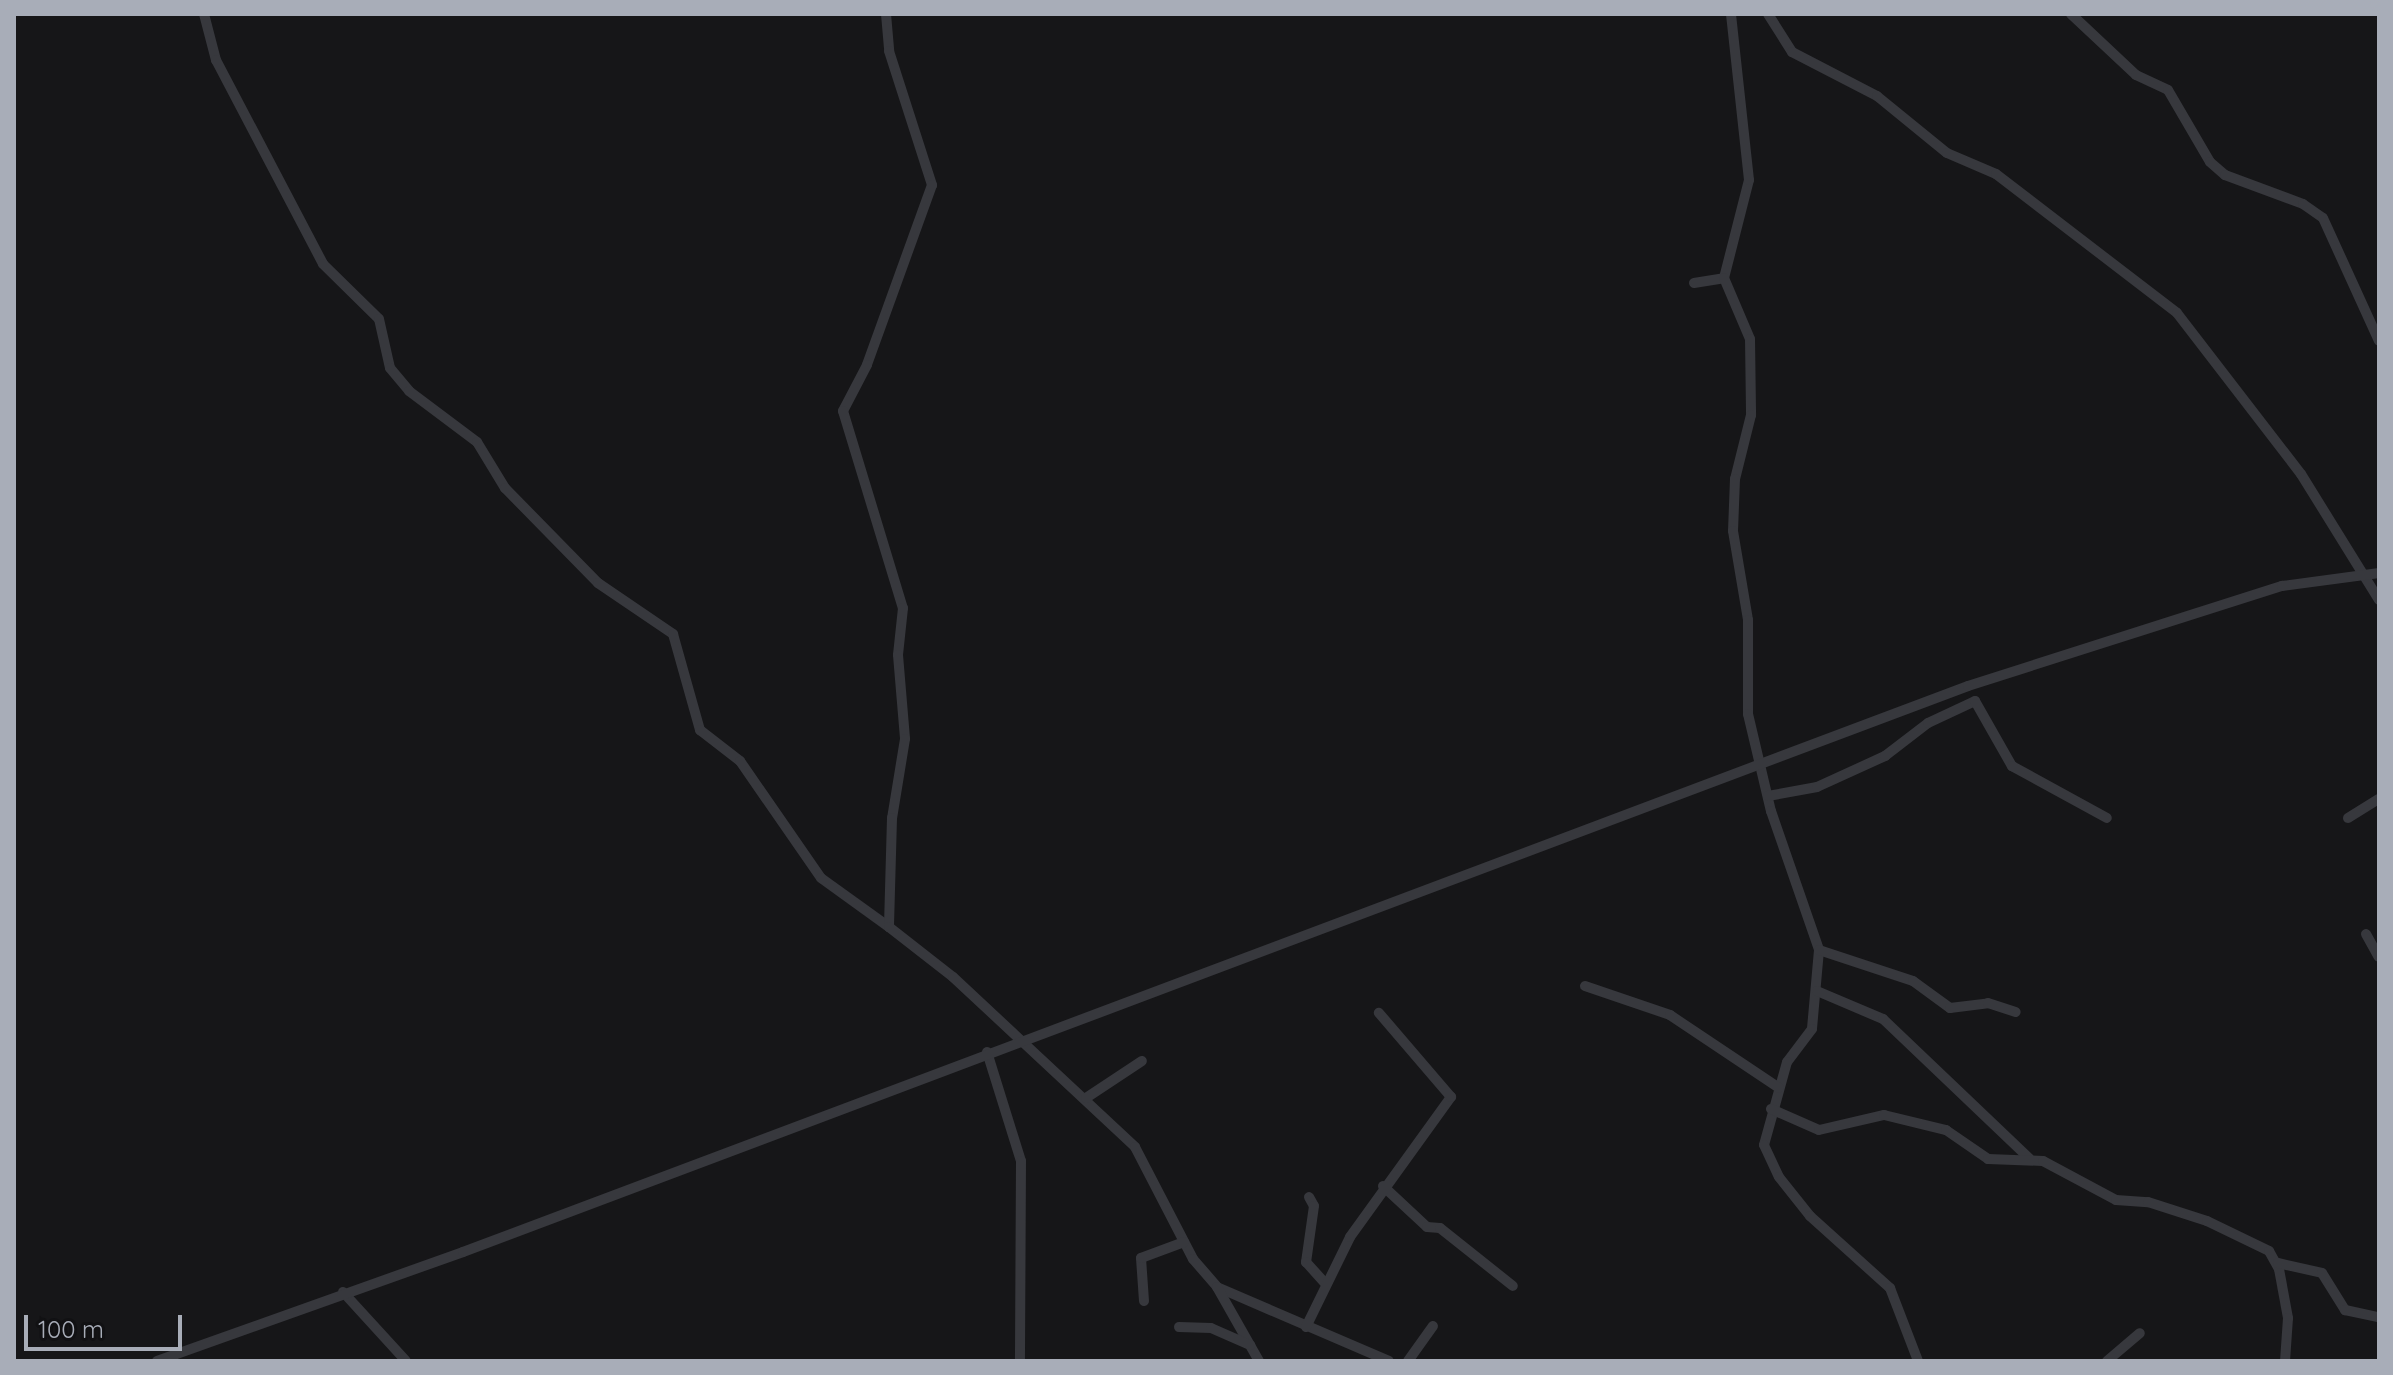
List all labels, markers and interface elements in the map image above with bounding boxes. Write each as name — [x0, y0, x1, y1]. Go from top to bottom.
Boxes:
scale bar — [28, 1299, 186, 1349]
text: 100 m — [38, 1314, 104, 1344]

